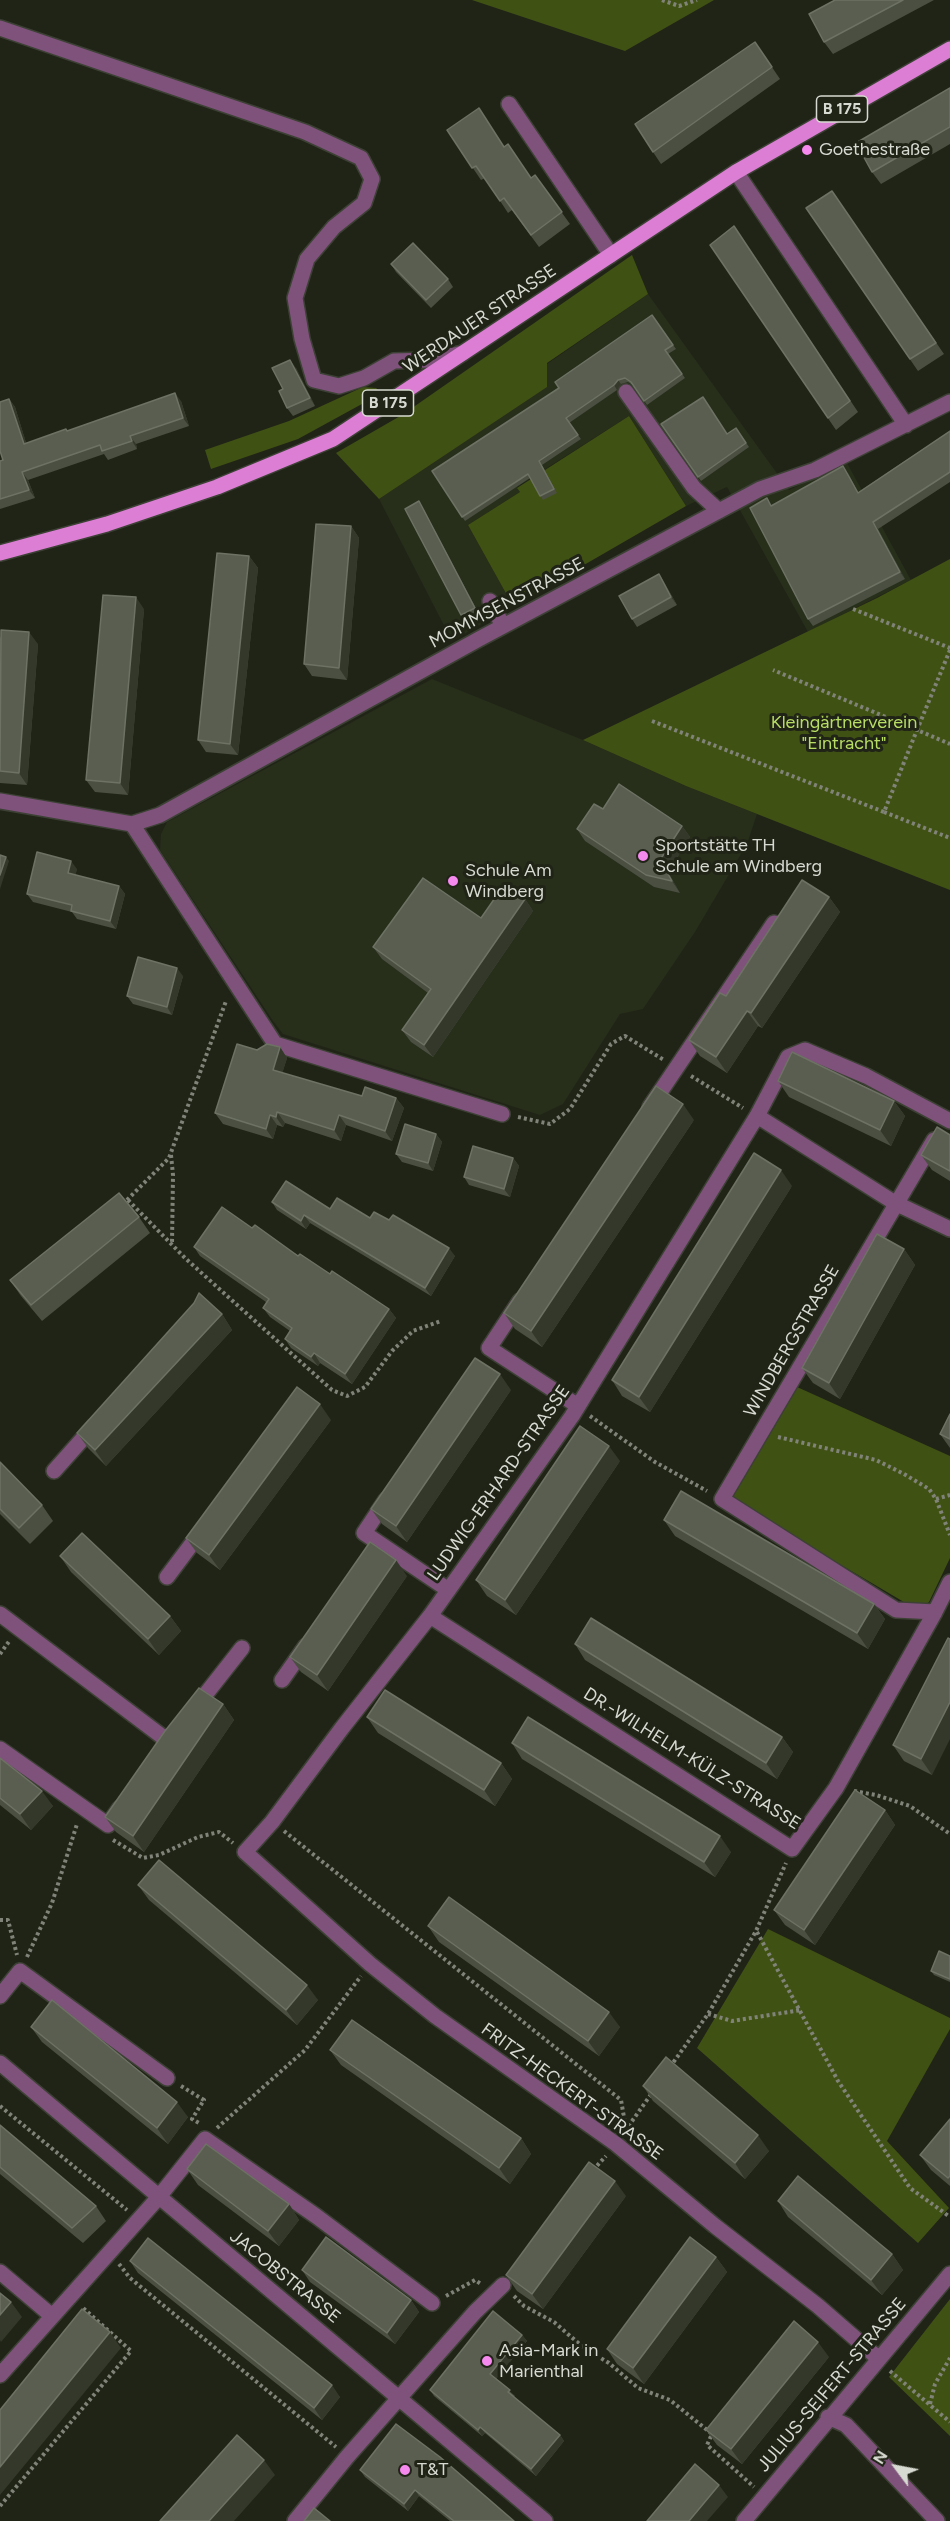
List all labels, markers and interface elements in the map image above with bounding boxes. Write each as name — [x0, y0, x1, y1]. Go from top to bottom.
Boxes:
road number: B 175 — [816, 96, 868, 122]
place label: Goethestraße — [819, 139, 930, 161]
marker: Goethestraße — [800, 143, 814, 157]
street label: WERDAUER STRASSE — [399, 260, 561, 378]
road number: B 175 — [362, 390, 414, 416]
street label: MOMMSENSTRASSE — [426, 553, 588, 653]
park label: Kleingärtnerverein "Eintracht" — [771, 712, 917, 754]
place label: Sportstätte TH Schule am Windberg — [655, 835, 822, 878]
marker: Sportstätte TH Schule am Windberg — [636, 849, 650, 863]
place label: Schule Am Windberg — [465, 860, 552, 902]
marker: Schule Am Windberg — [446, 874, 460, 888]
street label: WINDBERGSTRASSE — [740, 1261, 844, 1421]
street label: LUDWIG-ERHARD-STRASSE — [423, 1381, 575, 1585]
street label: DR.-WILHELM-KÜLZ-STRASSE — [579, 1683, 805, 1835]
street label: FRITZ-HECKERT-STRASSE — [477, 2019, 667, 2165]
street label: JACOBSTRASSE — [225, 2226, 345, 2328]
street label: JULIUS-SEIFERT-STRASSE — [753, 2294, 911, 2476]
place label: Asia-Mark in Marienthal — [499, 2340, 598, 2382]
marker: Asia-Mark in Marienthal — [480, 2354, 494, 2368]
north arrow — [866, 2437, 926, 2497]
text: N — [869, 2447, 892, 2467]
place label: T&T — [417, 2459, 448, 2481]
marker: T&T — [398, 2463, 412, 2477]

